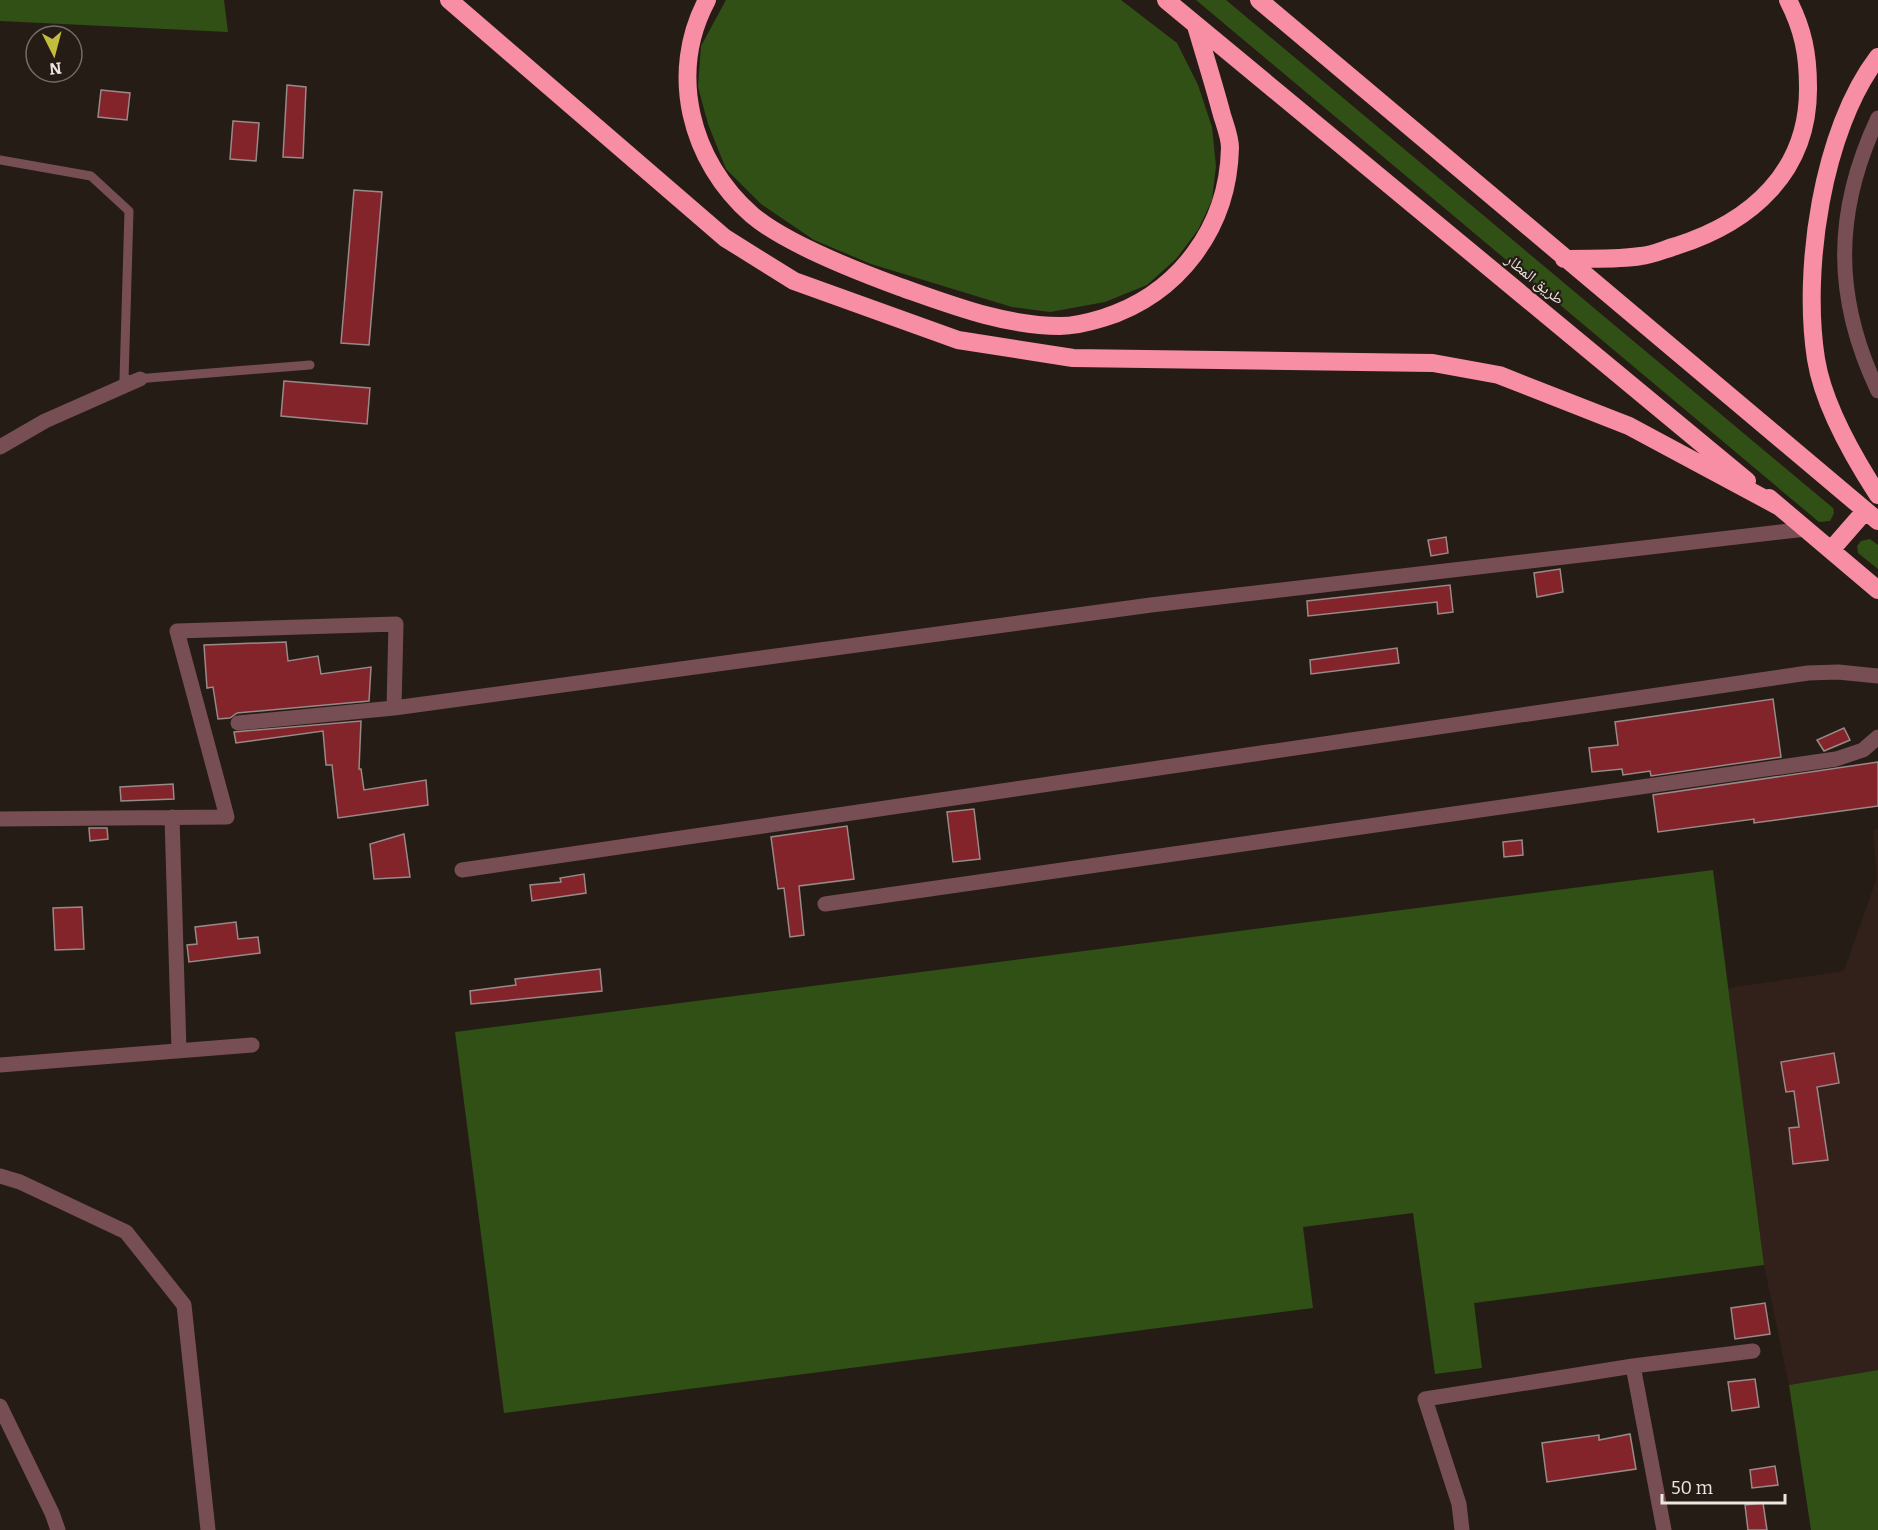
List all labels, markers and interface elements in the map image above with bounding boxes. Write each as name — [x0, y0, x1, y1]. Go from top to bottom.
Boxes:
north arrow — [24, 24, 84, 84]
text: N — [48, 58, 63, 79]
street label: طريق المطار — [1500, 249, 1568, 309]
scale bar — [1662, 1467, 1785, 1505]
text: 50 m — [1671, 1477, 1713, 1499]

